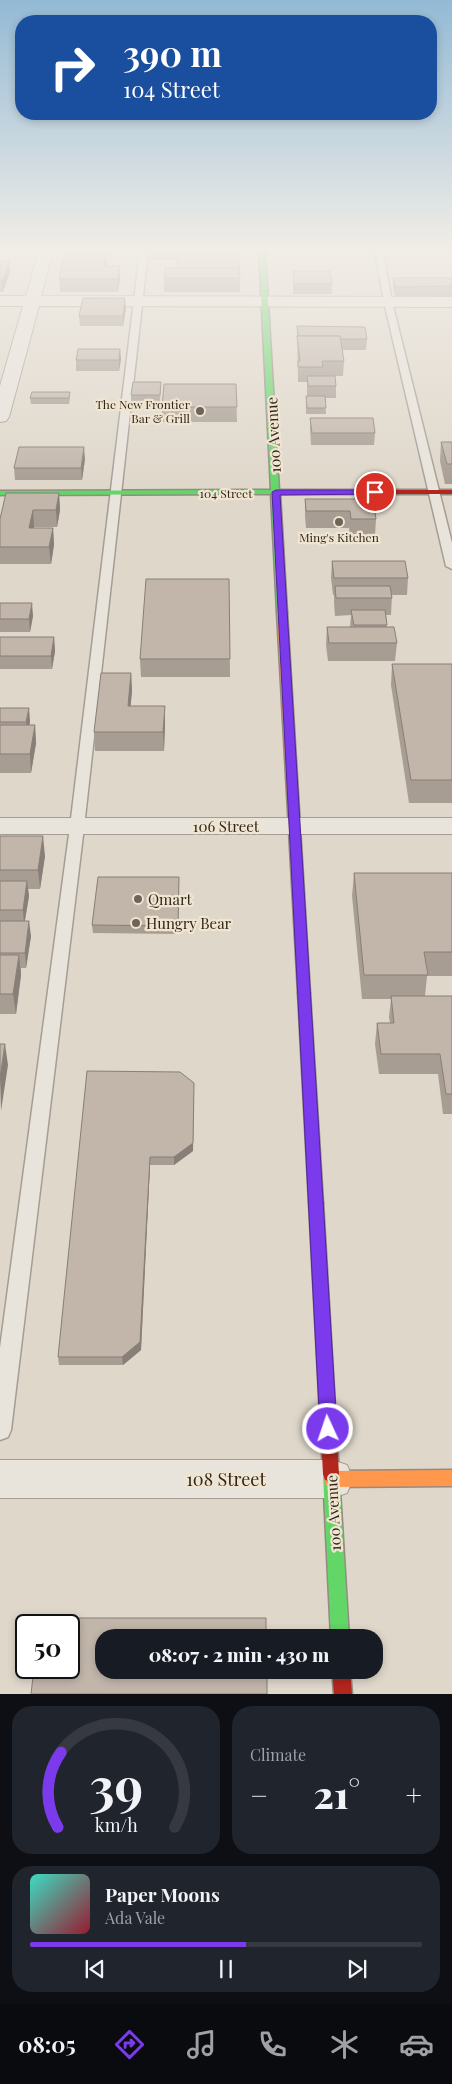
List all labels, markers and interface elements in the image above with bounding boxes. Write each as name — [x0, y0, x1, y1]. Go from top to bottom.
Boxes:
text: 390 m — [123, 29, 222, 76]
icon: right — [40, 35, 105, 100]
text: 104 Street — [123, 74, 220, 104]
place label: The New Frontier Bar & Grill — [95, 396, 191, 426]
street label: 100 Avenue — [261, 396, 285, 474]
marker: The New Frontier Bar & Grill — [194, 405, 206, 417]
pin — [354, 471, 396, 513]
icon: arrive — [361, 478, 389, 506]
street label: 104 Street — [200, 485, 253, 501]
marker: Ming's Kitchen — [333, 516, 345, 528]
place label: Ming's Kitchen — [299, 529, 379, 545]
street label: 106 Street — [193, 816, 260, 836]
place label: Qmart — [148, 889, 193, 909]
marker: Qmart — [132, 893, 144, 905]
place label: Hungry Bear — [146, 913, 232, 933]
marker: Hungry Bear — [130, 917, 142, 929]
position arrow — [301, 1402, 353, 1454]
street label: 108 Street — [186, 1467, 266, 1491]
street label: 100 Avenue — [321, 1474, 345, 1552]
speed limit sign: 50 — [15, 1614, 80, 1679]
text: 08:07 · 2 min · 430 m — [149, 1641, 329, 1667]
text: Climate — [250, 1744, 306, 1765]
text: 39 — [89, 1750, 143, 1819]
text: 21° — [314, 1768, 360, 1819]
text: − — [250, 1776, 268, 1813]
text: + — [406, 1776, 422, 1813]
text: km/h — [95, 1813, 138, 1836]
text: Paper Moons — [105, 1881, 220, 1907]
text: Ada Vale — [105, 1907, 165, 1928]
icon: previous — [81, 1955, 109, 1983]
icon: pause — [212, 1955, 240, 1983]
icon: next — [343, 1955, 371, 1983]
icon: directions — [112, 2027, 147, 2062]
icon: music — [184, 2027, 219, 2062]
icon: phone — [255, 2027, 290, 2062]
icon: climate — [327, 2027, 362, 2062]
icon: car — [399, 2027, 434, 2062]
text: 08:05 — [18, 2029, 76, 2059]

